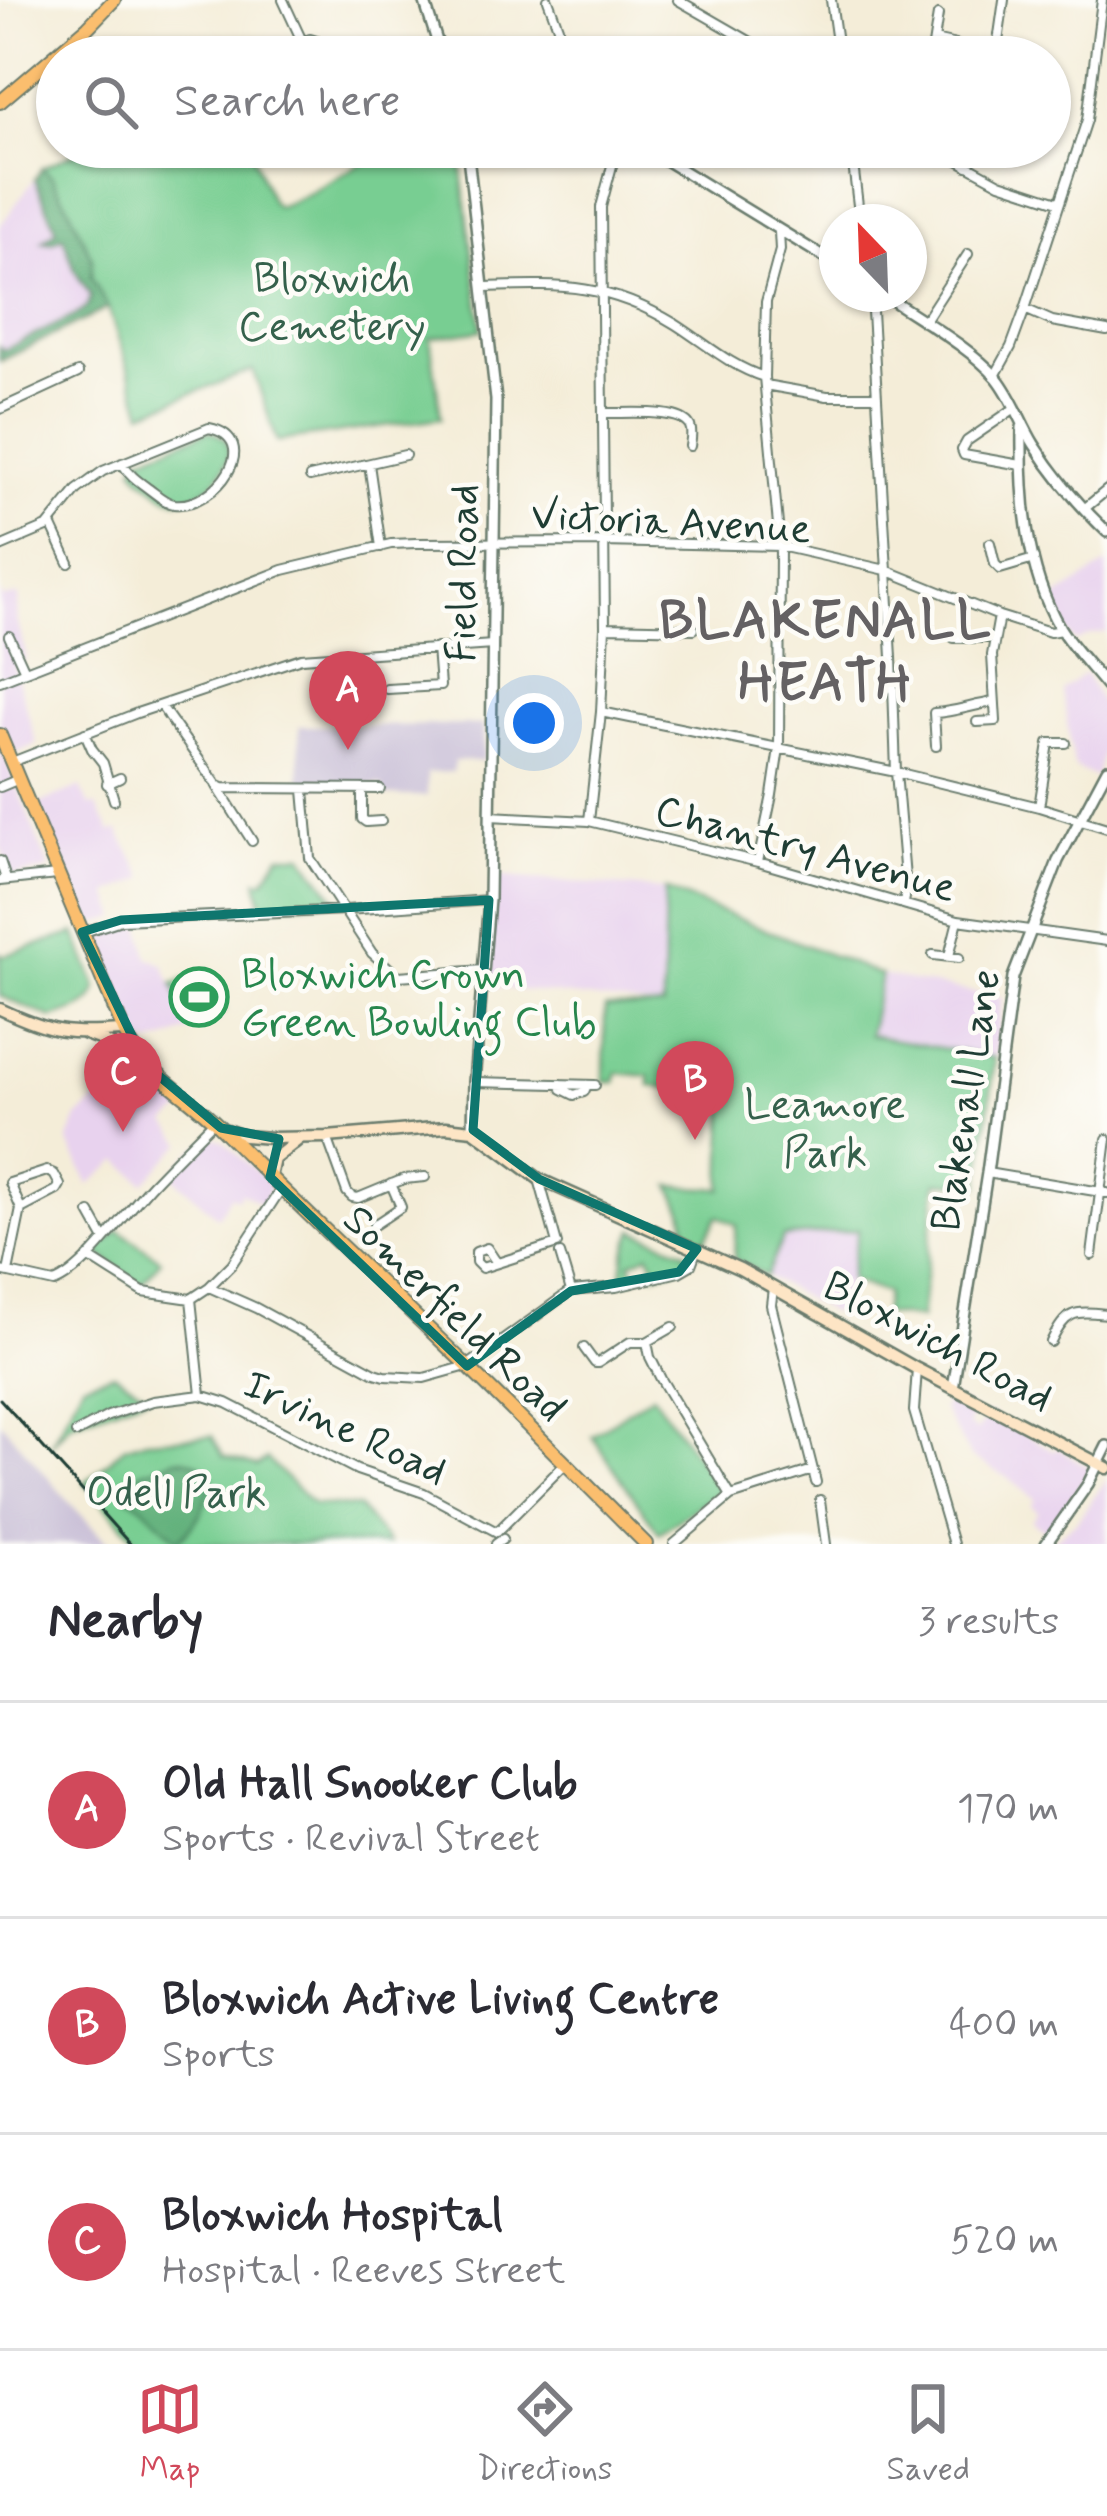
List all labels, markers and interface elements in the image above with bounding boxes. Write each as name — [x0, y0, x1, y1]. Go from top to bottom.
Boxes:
search box — [36, 36, 1071, 168]
icon: search — [78, 69, 144, 135]
text: Search here — [174, 73, 401, 132]
north arrow — [819, 204, 927, 312]
park label: Bloxwich Cemetery — [238, 253, 426, 356]
street label: Field Road — [435, 484, 494, 663]
street label: Victoria Avenue — [529, 489, 812, 558]
district label: BLAKENALL HEATH — [659, 587, 993, 720]
pin: A — [309, 651, 387, 750]
your location — [504, 693, 564, 753]
street label: Chantry Avenue — [649, 784, 962, 917]
place label: Bloxwich Crown Green Bowling Club — [241, 949, 597, 1056]
sports icon: Bloxwich Crown Green Bowling Club — [168, 966, 230, 1028]
street label: Blakenall Lane — [920, 966, 1015, 1236]
pin: C — [84, 1033, 162, 1132]
pin: B — [656, 1041, 734, 1140]
park label: Leamore Park — [745, 1079, 906, 1182]
street label: Somerfield Road — [330, 1194, 577, 1435]
street label: Bloxwich Road — [813, 1260, 1062, 1427]
street label: Irvine Road — [234, 1358, 455, 1500]
park label: Odell Park — [86, 1467, 266, 1522]
text: Nearby — [48, 1589, 203, 1655]
text: 3 results — [918, 1597, 1059, 1648]
text: Old Hall Snooker Club — [162, 1755, 578, 1814]
text: A — [74, 1784, 100, 1835]
text: 170 m — [957, 1784, 1059, 1835]
text: Sports · Revival Street — [162, 1814, 540, 1865]
text: Bloxwich Active Living Centre — [162, 1971, 719, 2030]
text: B — [75, 2000, 99, 2051]
text: 400 m — [949, 2000, 1059, 2051]
text: Sports — [162, 2030, 275, 2081]
text: Bloxwich Hospital — [162, 2187, 503, 2246]
text: C — [73, 2216, 101, 2267]
text: 520 m — [950, 2216, 1059, 2267]
text: Hospital · Reeves Street — [162, 2246, 566, 2297]
tab: Map — [137, 2376, 203, 2492]
tab: Directions — [477, 2376, 613, 2492]
tab: Saved — [887, 2376, 970, 2492]

